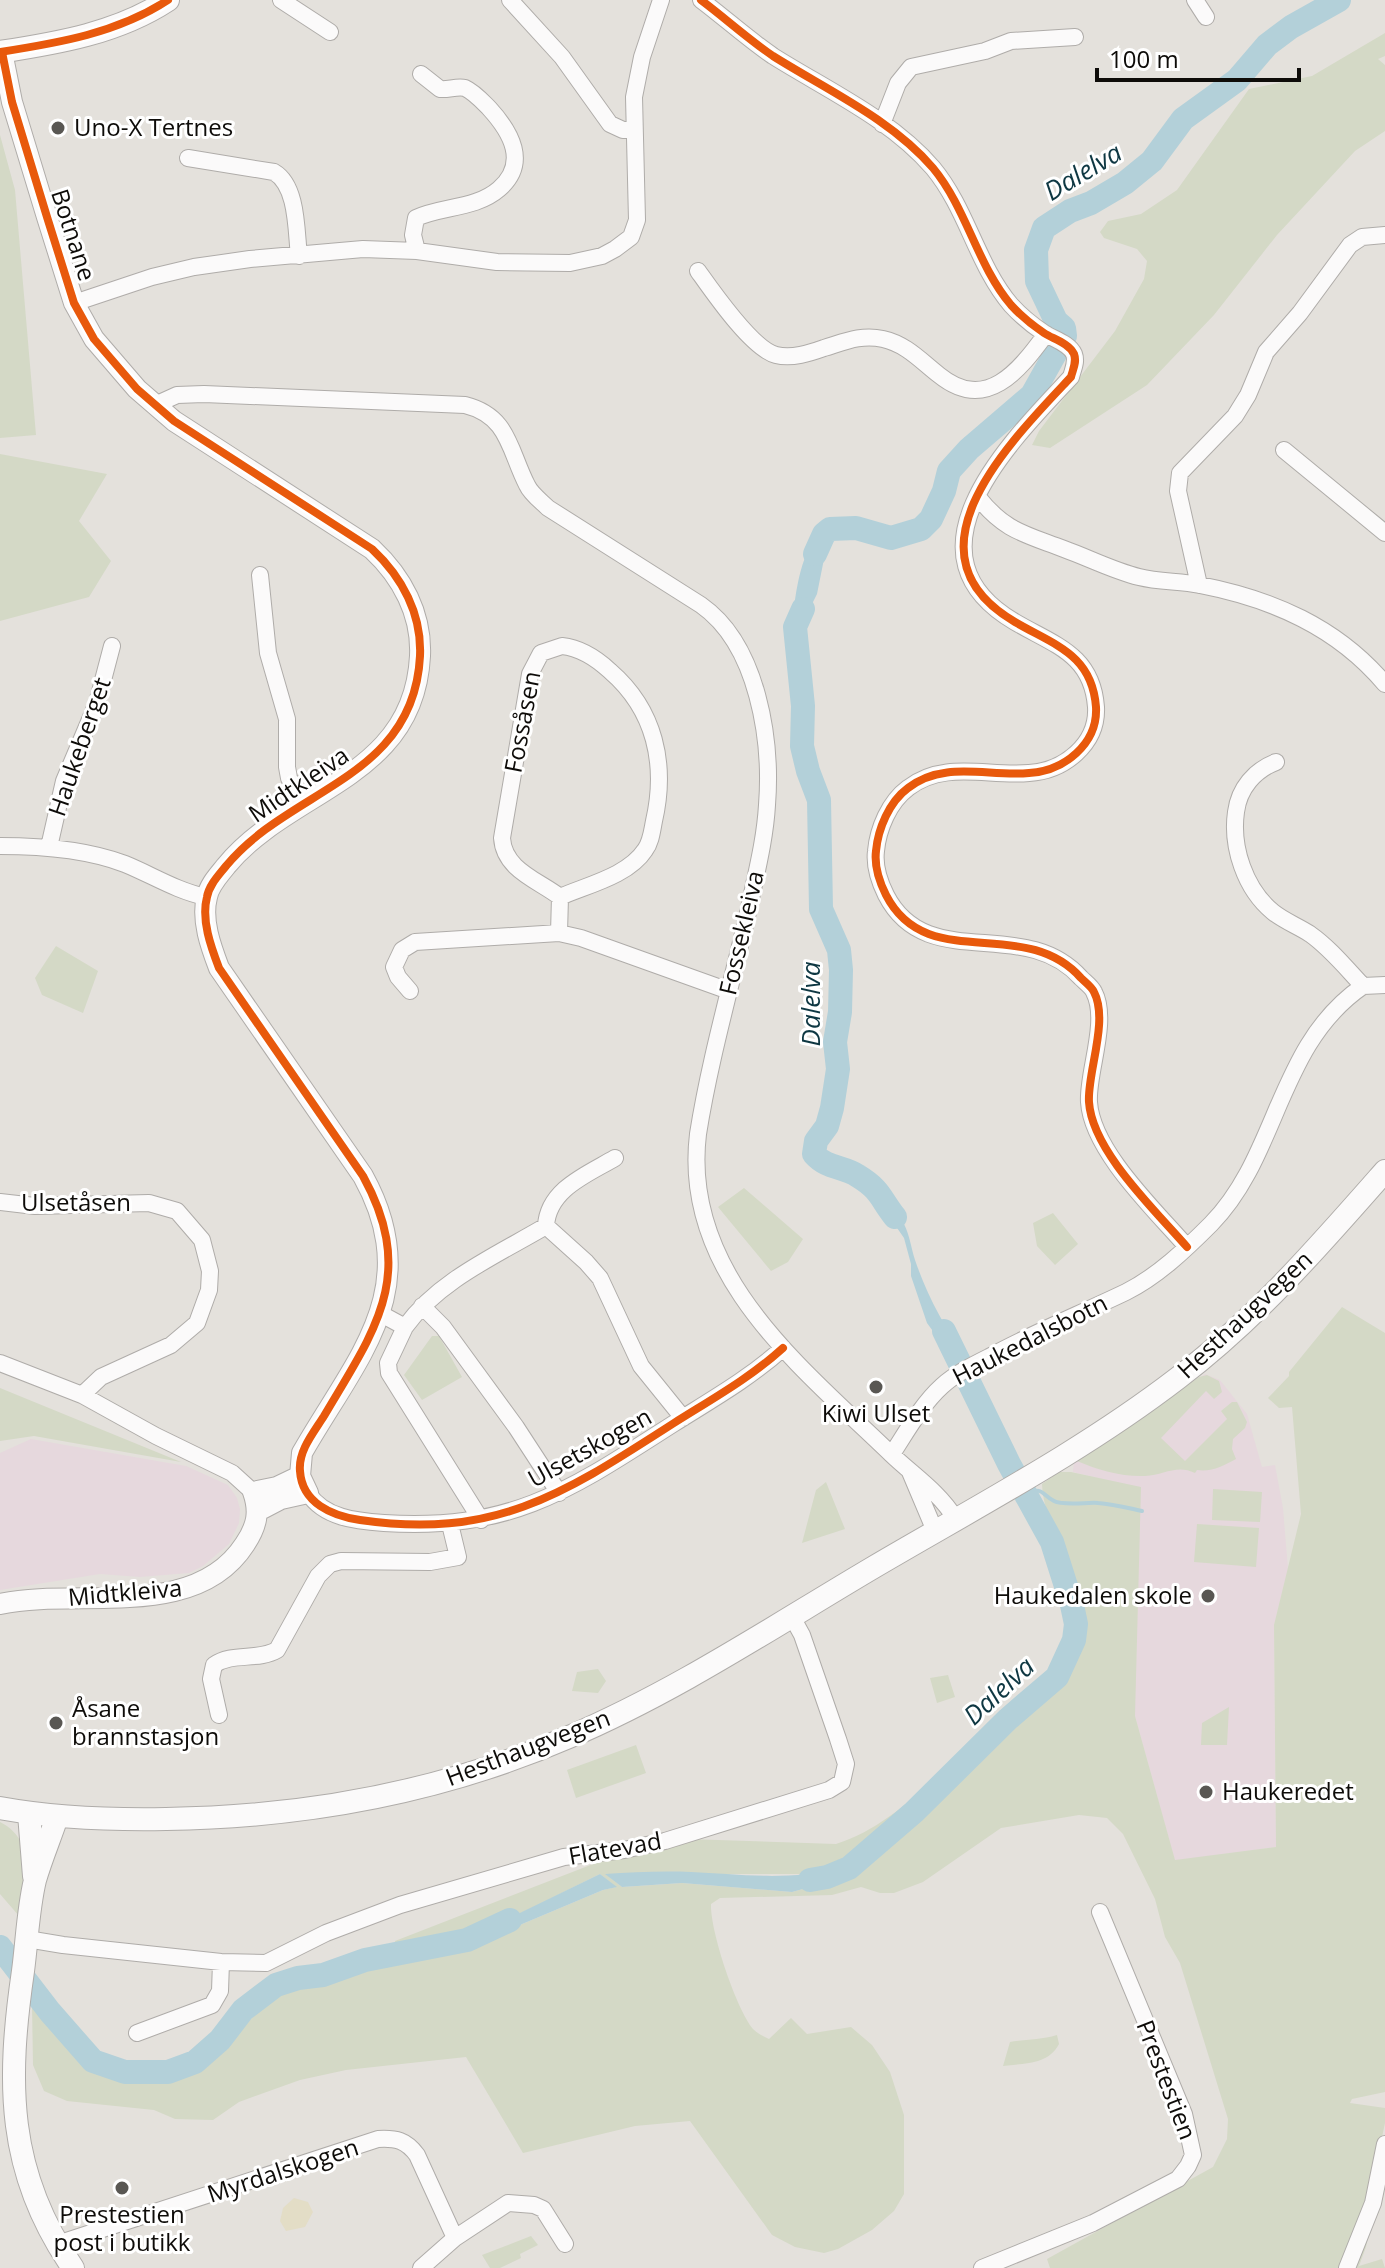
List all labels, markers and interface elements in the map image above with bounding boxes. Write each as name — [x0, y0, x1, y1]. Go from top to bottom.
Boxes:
scale bar — [1097, 32, 1299, 82]
text: 100 m — [1109, 42, 1179, 75]
place label: Uno-X Tertnes — [74, 110, 233, 143]
marker: Uno-X Tertnes — [49, 119, 67, 137]
water label: Dalelva — [1037, 134, 1128, 208]
street label: Botnane — [44, 184, 105, 285]
street label: Fossåsen — [496, 668, 548, 775]
street label: Haukeberget — [39, 673, 118, 820]
street label: Midtkleiva — [242, 738, 355, 829]
street label: Fossekleiva — [710, 867, 771, 998]
water label: Dalelva — [792, 961, 828, 1046]
street label: Ulsetåsen — [21, 1185, 131, 1218]
street label: Hesthaugvegen — [1169, 1243, 1319, 1385]
street label: Haukedalsbotn — [946, 1285, 1112, 1392]
marker: Kiwi Ulset — [867, 1378, 885, 1396]
place label: Kiwi Ulset — [822, 1396, 930, 1429]
street label: Ulsetskogen — [521, 1399, 657, 1494]
street label: Midtkleiva — [66, 1570, 183, 1613]
place label: Haukedalen skole — [994, 1578, 1192, 1611]
marker: Haukedalen skole — [1199, 1587, 1217, 1605]
water label: Dalelva — [955, 1648, 1042, 1732]
place label: Åsane brannstasjon — [72, 1691, 219, 1752]
street label: Hesthaugvegen — [440, 1700, 614, 1793]
marker: Åsane brannstasjon — [47, 1714, 65, 1732]
place label: Haukeredet — [1222, 1774, 1354, 1807]
marker: Haukeredet — [1197, 1783, 1215, 1801]
street label: Flatevad — [566, 1823, 664, 1872]
street label: Prestestien — [1130, 2015, 1205, 2144]
street label: Myrdalskogen — [203, 2130, 362, 2210]
marker: Prestestien post i butikk — [113, 2179, 131, 2197]
place label: Prestestien post i butikk — [54, 2197, 191, 2258]

